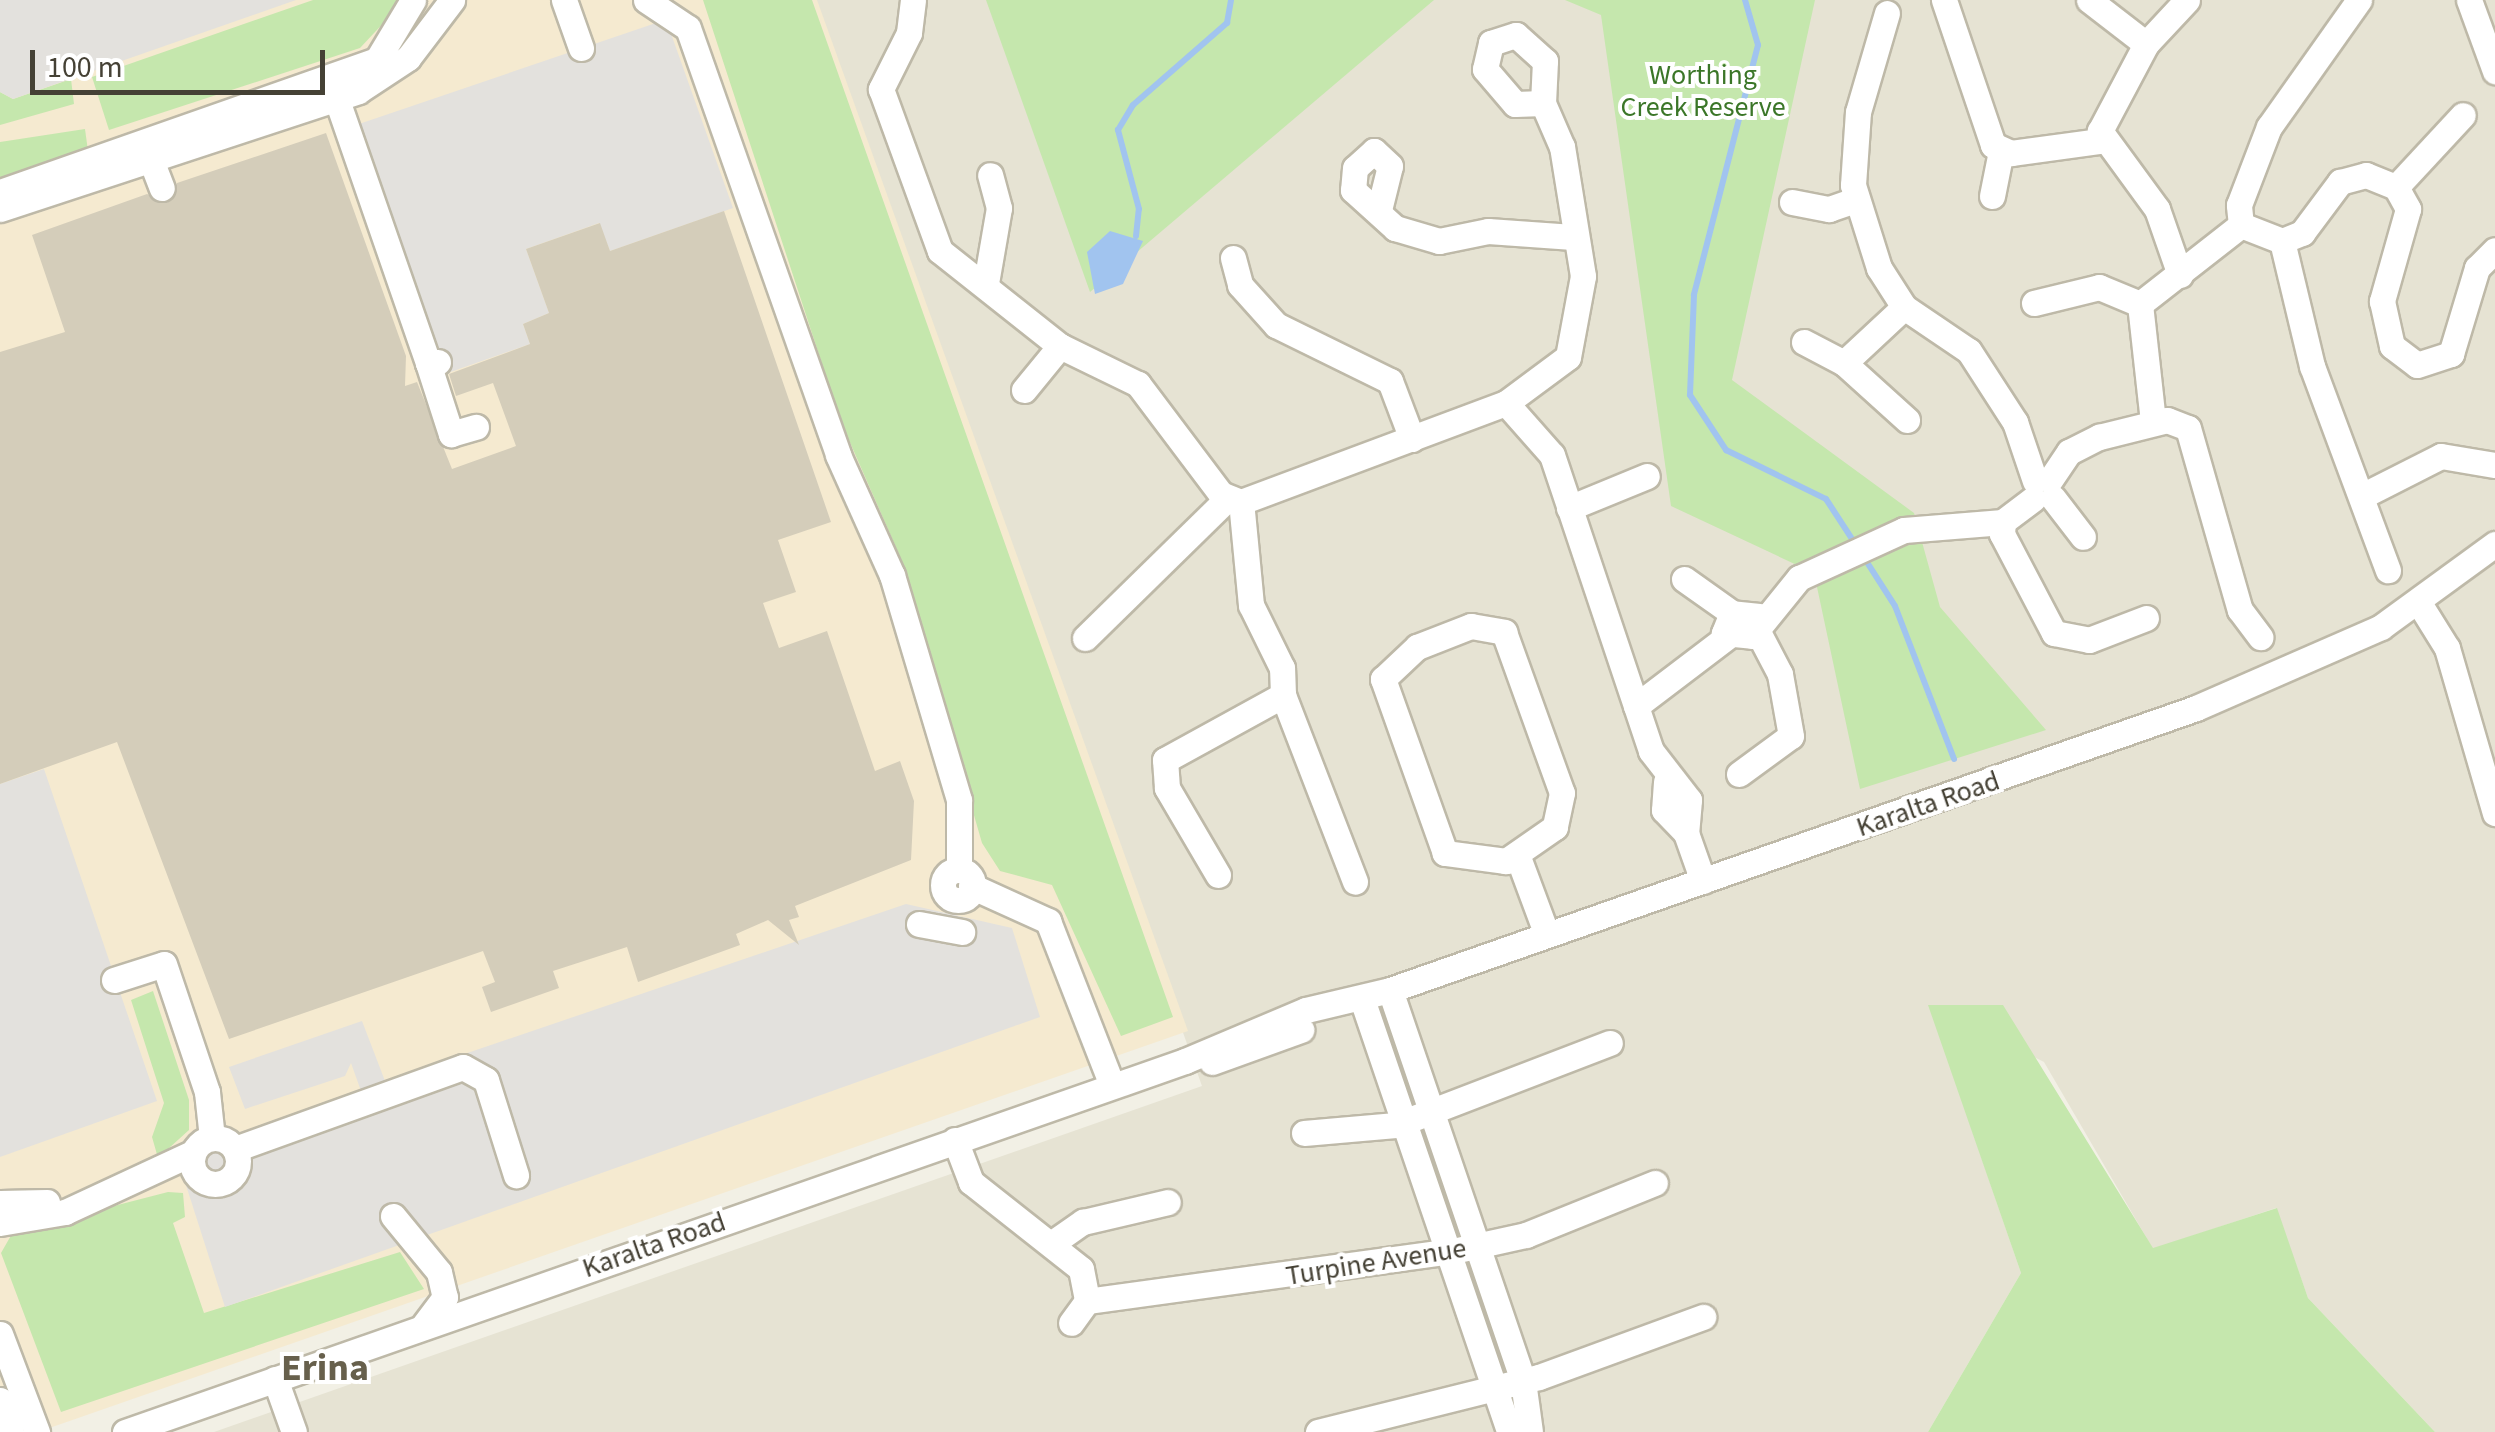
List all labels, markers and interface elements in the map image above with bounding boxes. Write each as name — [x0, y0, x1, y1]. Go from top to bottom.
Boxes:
scale bar — [35, 30, 330, 92]
text: 100 m — [47, 46, 123, 89]
park label: Worthing Creek Reserve — [1620, 58, 1786, 124]
street label: Karalta Road — [1852, 764, 2004, 844]
street label: Karalta Road — [578, 1205, 730, 1285]
street label: Turpine Avenue — [1283, 1231, 1469, 1293]
district label: Erina — [281, 1346, 369, 1392]

